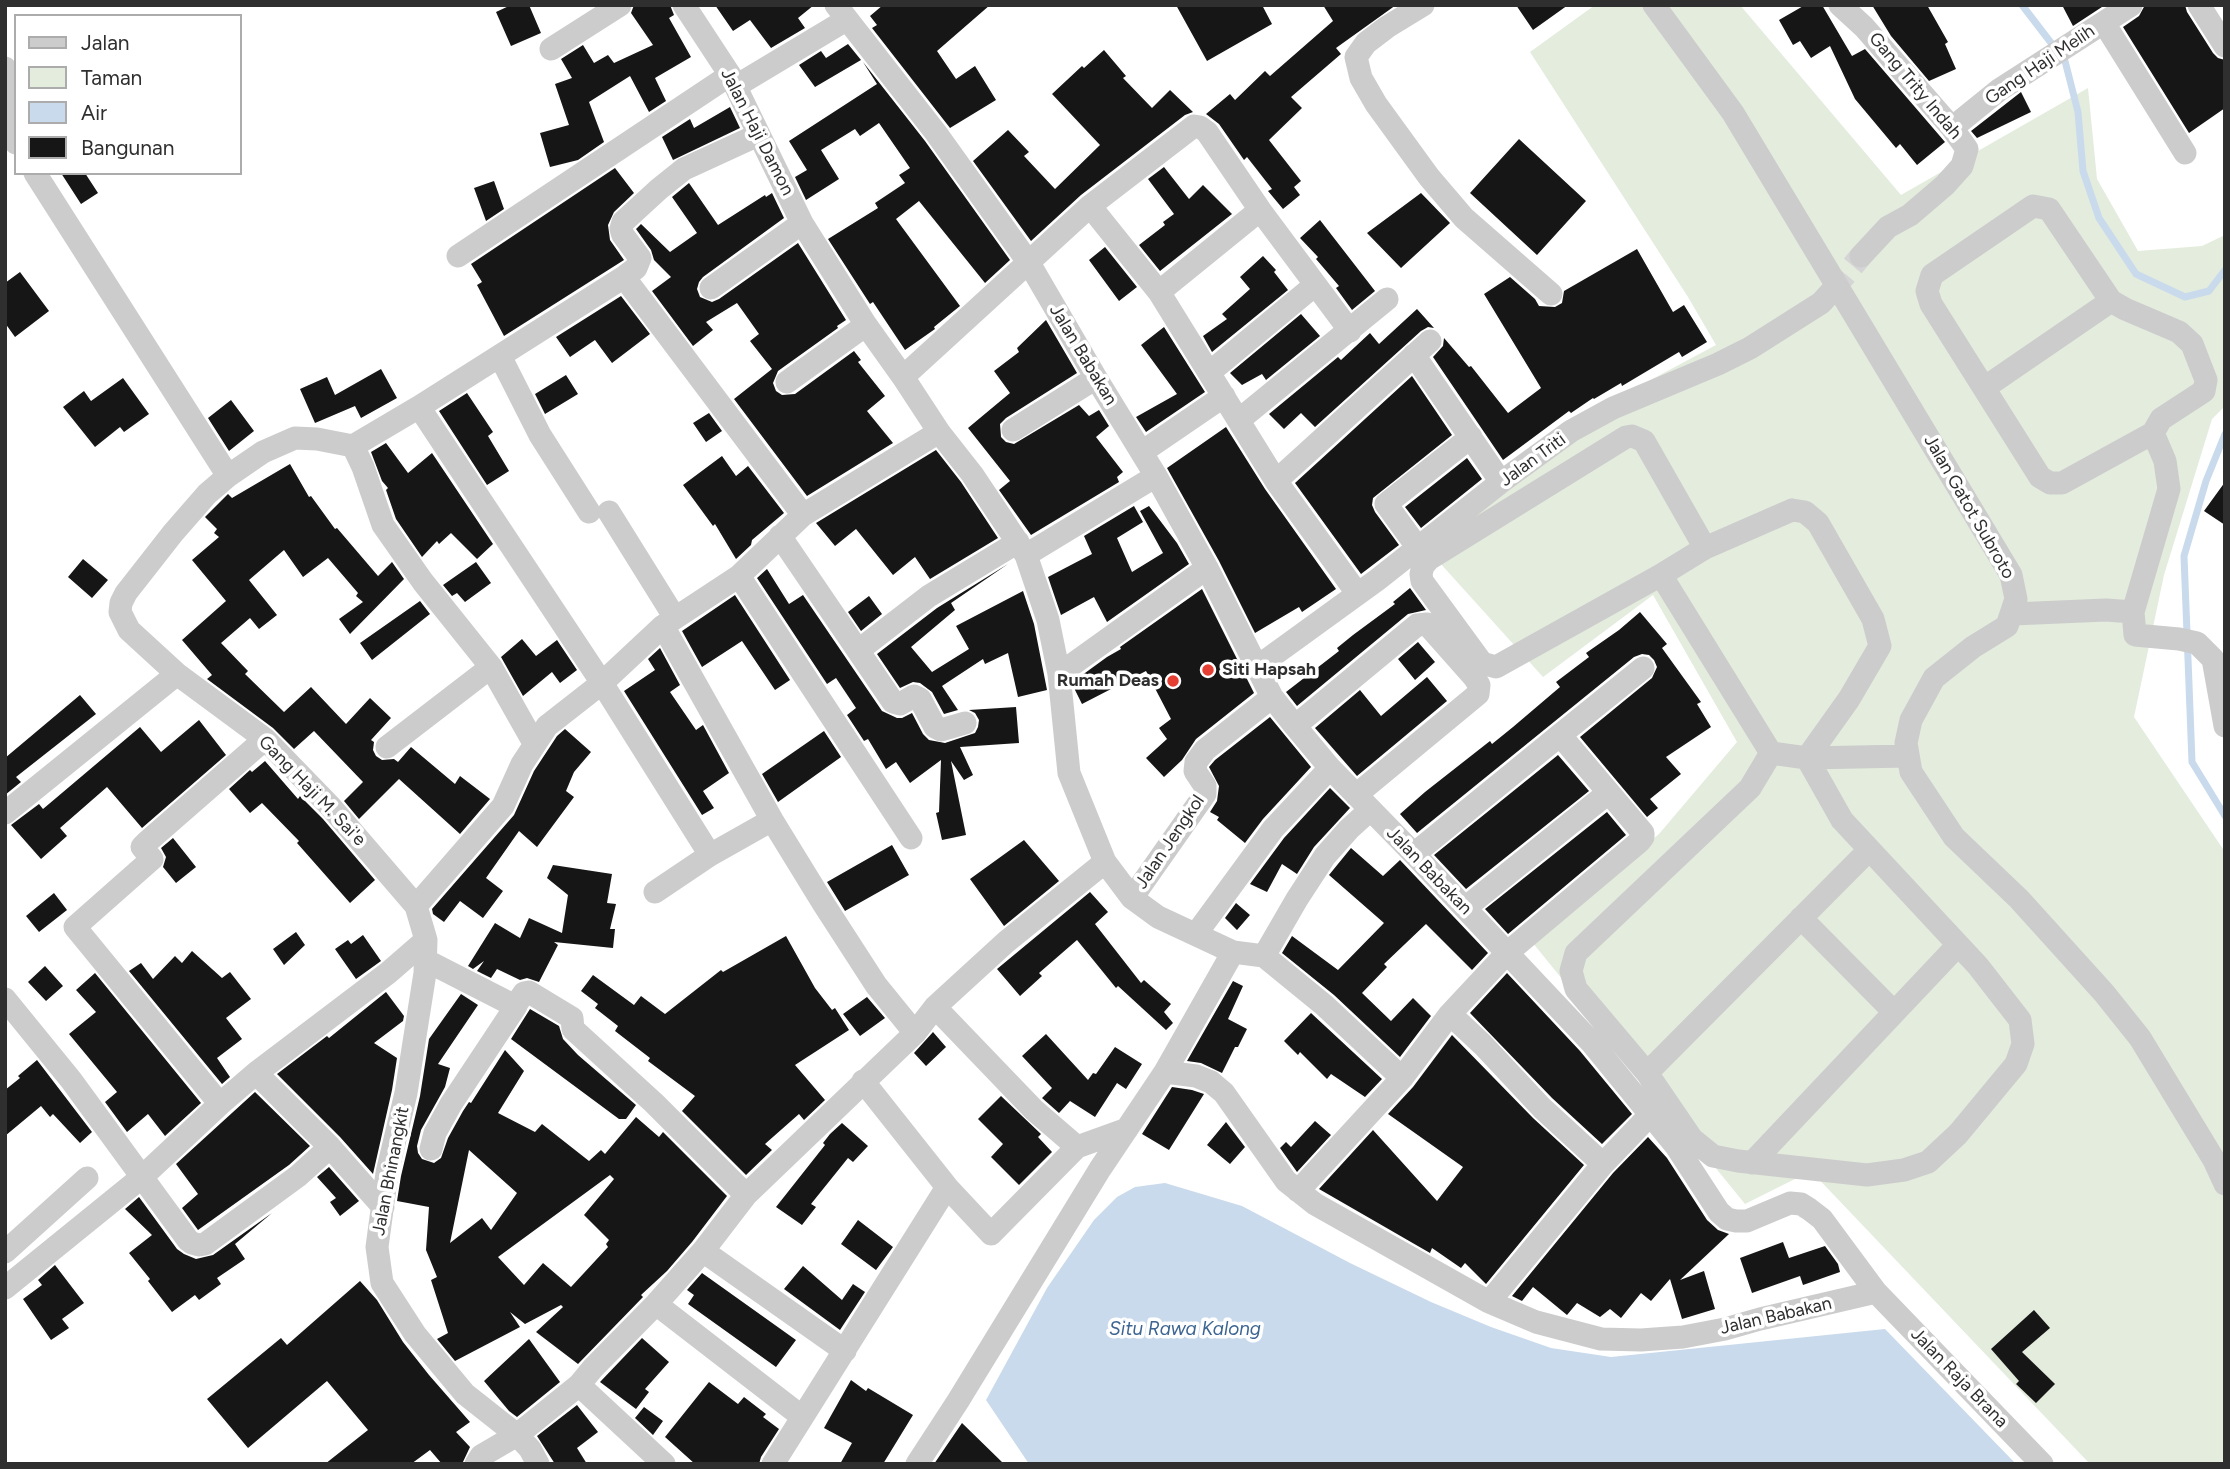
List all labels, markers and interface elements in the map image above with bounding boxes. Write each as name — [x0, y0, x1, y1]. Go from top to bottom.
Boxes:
legend — [14, 14, 242, 175]
street label: Gang Haji Melih — [1981, 20, 2099, 110]
street label: Gang Trity Indah — [1864, 28, 1966, 144]
text: Jalan — [81, 30, 130, 55]
text: Taman — [81, 65, 142, 90]
street label: Jalan Haji Damon — [716, 65, 798, 199]
text: Air — [81, 100, 107, 125]
text: Bangunan — [81, 135, 174, 160]
street label: Jalan Babakan — [1044, 301, 1122, 409]
street label: Jalan Triti — [1496, 429, 1570, 491]
street label: Jalan Gatot Subroto — [1919, 431, 2019, 583]
place label: Siti Hapsah — [1222, 659, 1316, 681]
marker: Siti Hapsah — [1200, 662, 1216, 678]
place label: Rumah Deas — [1057, 670, 1159, 692]
marker: Rumah Deas — [1165, 673, 1181, 689]
street label: Gang Haji M. Sai'e — [254, 731, 370, 851]
street label: Jalan Jengkol — [1131, 791, 1209, 893]
street label: Jalan Babakan — [1382, 823, 1476, 919]
street label: Jalan Bhinangkit — [368, 1105, 414, 1237]
street label: Jalan Babakan — [1718, 1293, 1834, 1339]
water label: Situ Rawa Kalong — [1109, 1318, 1261, 1340]
street label: Jalan Raja Brana — [1906, 1324, 2012, 1432]

